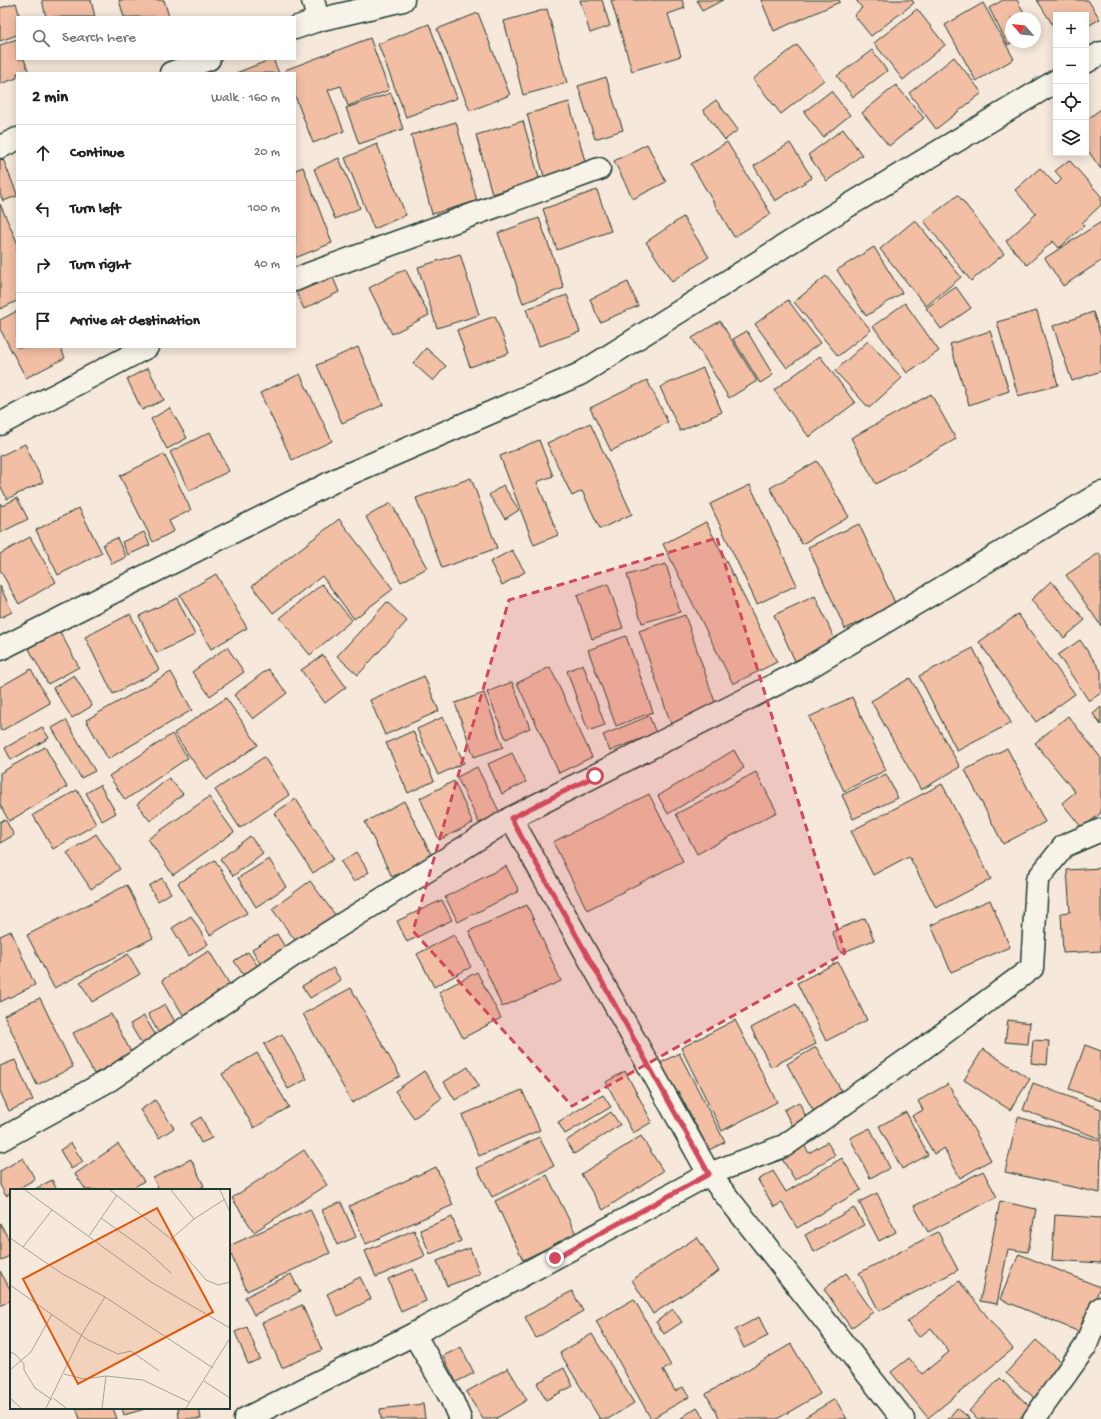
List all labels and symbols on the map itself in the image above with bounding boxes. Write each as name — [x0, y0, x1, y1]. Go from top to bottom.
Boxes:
north arrow — [1005, 12, 1041, 48]
route start — [586, 767, 604, 785]
inset map — [10, 1189, 230, 1409]
route end — [546, 1249, 564, 1267]

